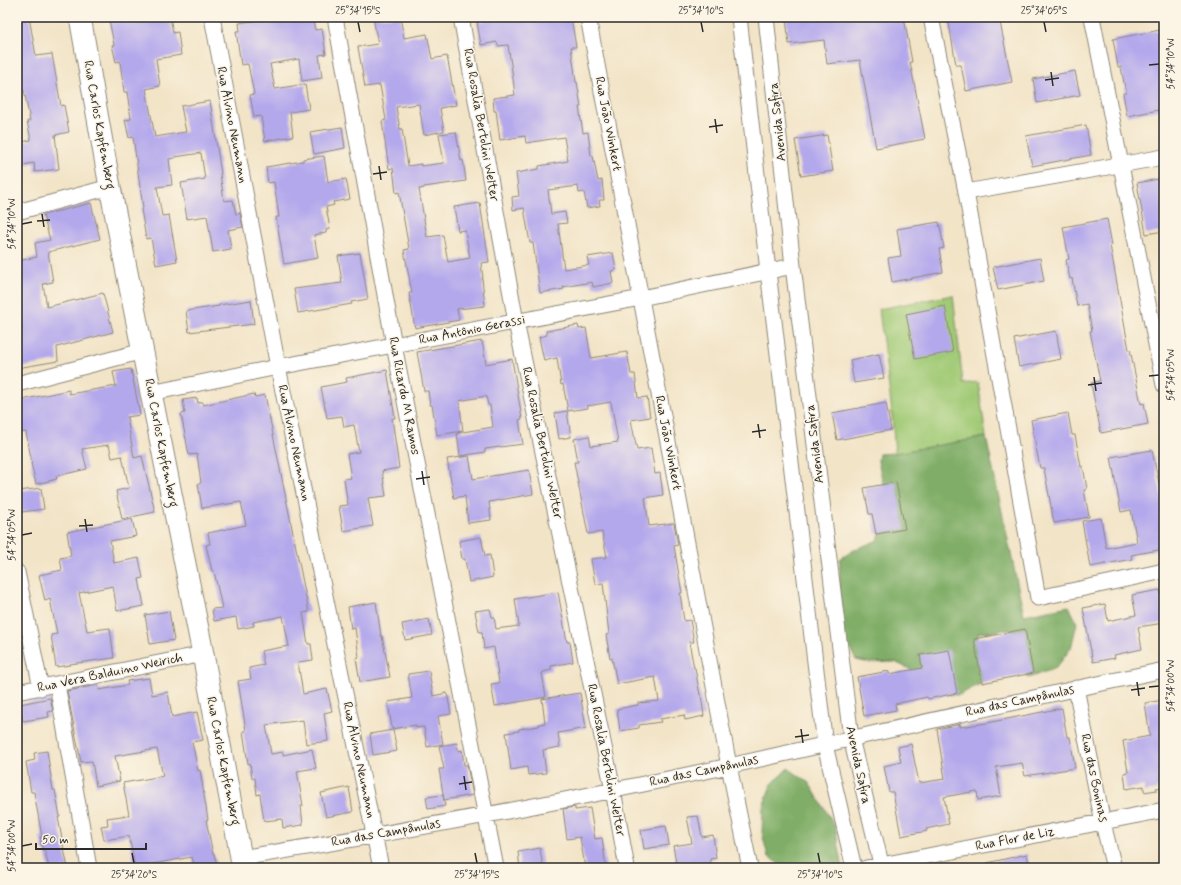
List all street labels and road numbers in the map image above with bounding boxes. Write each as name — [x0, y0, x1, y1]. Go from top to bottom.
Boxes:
street label: Rua Rosalia Bertolini Welter — [459, 47, 503, 203]
street label: Rua Carlos Kapfemberg — [77, 59, 119, 191]
street label: Rua Alvino Neumann — [212, 65, 252, 185]
street label: Rua João Winkert — [590, 75, 626, 173]
street label: Avenida Safira — [765, 81, 791, 162]
street label: Rua Antônio Gerassi — [417, 311, 527, 349]
street label: Rua Ricardo M Ramos — [384, 336, 424, 457]
street label: Rua Rosalia Bertolini Welter — [518, 365, 567, 521]
street label: Rua Carlos Kapfemberg — [138, 377, 182, 509]
street label: Rua Alvino Neumann — [273, 383, 315, 503]
street label: Rua João Winkert — [650, 394, 686, 492]
street label: Avenida Safira — [802, 403, 828, 484]
street label: Rua Vera Balduino Weirich — [36, 649, 184, 697]
street label: Rua das Campânulas — [964, 681, 1076, 721]
street label: Rua Rosalia Bertolini Welter — [583, 682, 629, 838]
street label: Rua Carlos Kapfemberg — [200, 695, 244, 827]
street label: Rua Alvino Neumann — [338, 700, 380, 820]
street label: Avenida Safira — [841, 724, 875, 806]
street label: Rua das Boninas — [1076, 732, 1112, 824]
street label: Rua das Campânulas — [648, 751, 760, 791]
street label: Rua das Campânulas — [330, 815, 442, 851]
street label: Rua Flor de Liz — [974, 823, 1056, 855]

